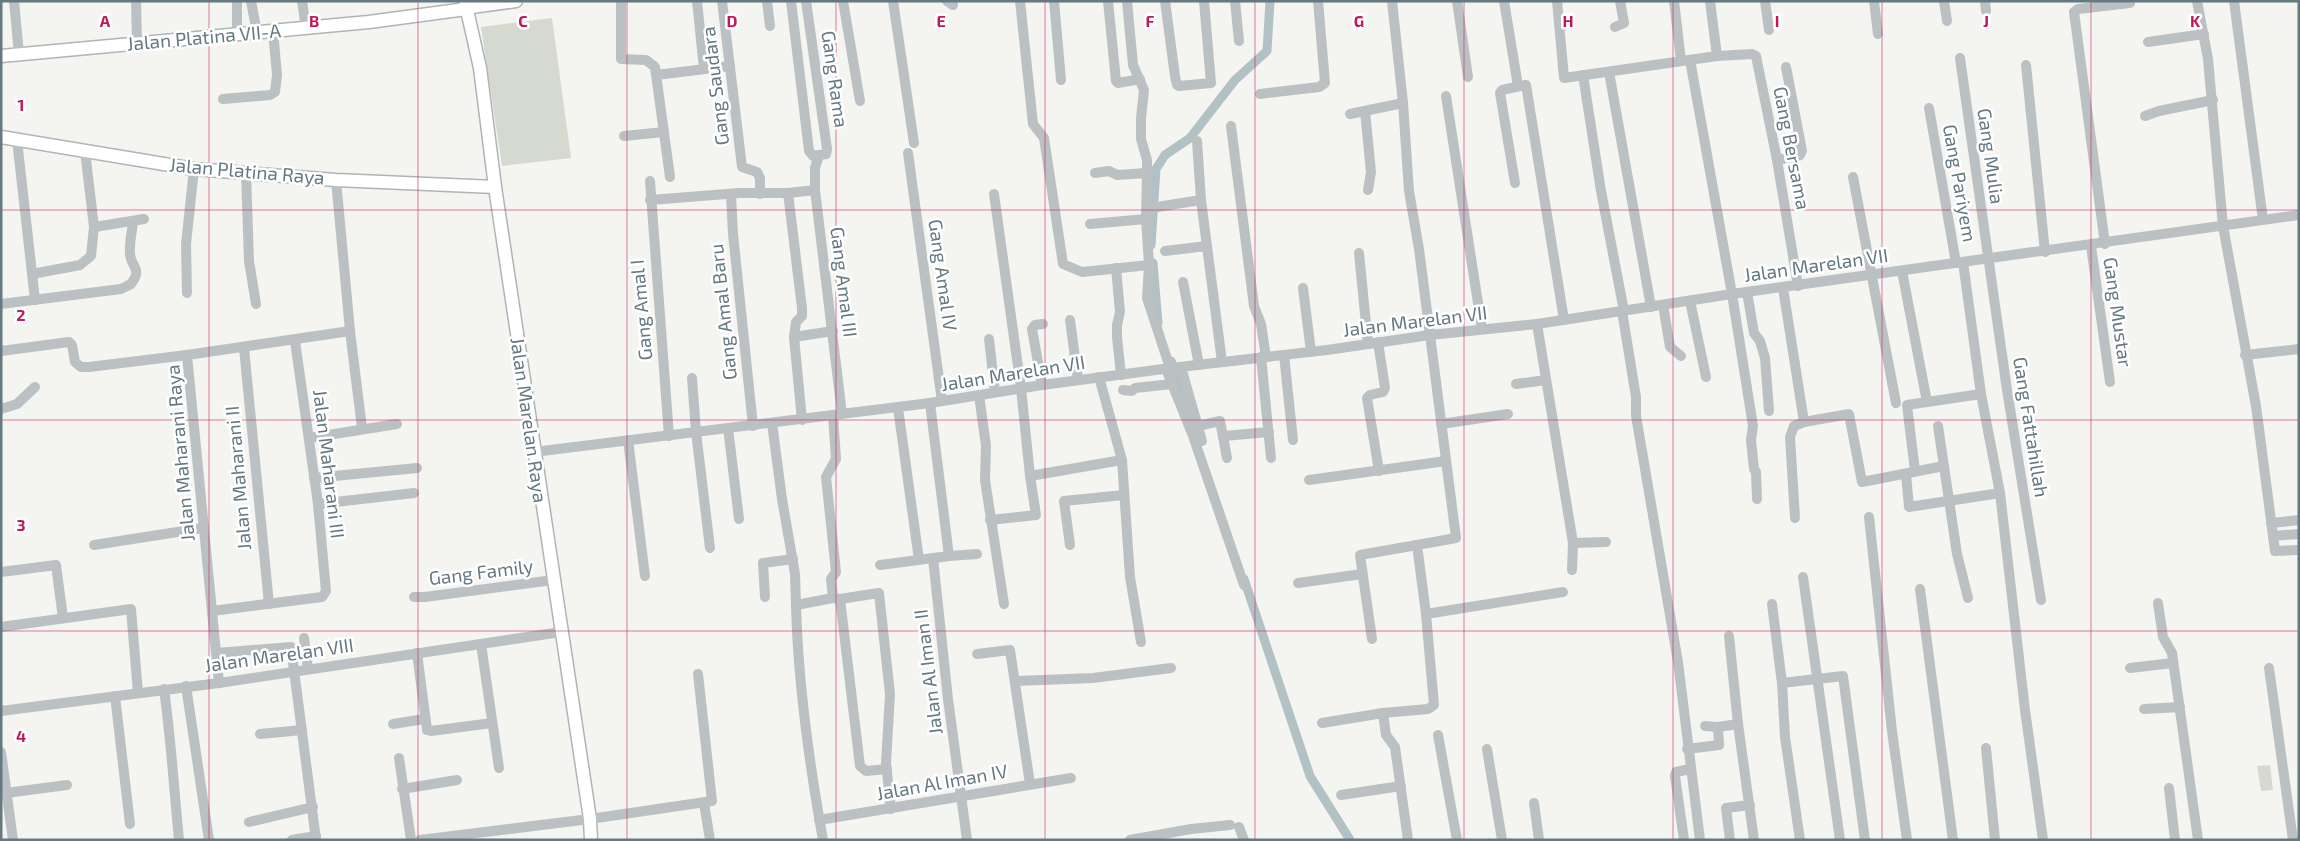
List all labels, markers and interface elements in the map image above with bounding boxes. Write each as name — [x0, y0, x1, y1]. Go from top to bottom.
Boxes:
text: A — [100, 11, 111, 30]
text: B — [309, 11, 319, 30]
text: C — [518, 11, 528, 30]
text: D — [727, 11, 738, 30]
text: E — [936, 11, 946, 30]
text: F — [1146, 11, 1155, 30]
text: G — [1354, 11, 1364, 30]
text: H — [1562, 11, 1574, 30]
text: I — [1775, 11, 1779, 30]
text: J — [1983, 11, 1989, 30]
text: K — [2190, 11, 2201, 30]
street label: Jalan Platina VII-A — [126, 18, 282, 55]
street label: Gang Saudara — [696, 25, 733, 147]
street label: Gang Rama — [817, 29, 854, 129]
street label: Gang Bersama — [1769, 84, 1816, 211]
text: 1 — [18, 95, 24, 114]
street label: Gang Mulia — [1973, 107, 2010, 205]
street label: Gang Pariyem — [1939, 122, 1982, 243]
street label: Jalan Platina Raya — [168, 152, 326, 189]
street label: Gang Amal IV — [924, 218, 963, 333]
street label: Gang Amal III — [826, 225, 863, 338]
street label: Gang Amal Baru — [704, 243, 741, 381]
street label: Jalan Marelan VII — [1742, 243, 1889, 286]
street label: Gang Mustar — [2099, 256, 2138, 369]
street label: Gang Amal I — [625, 259, 656, 361]
street label: Jalan Marelan VII — [1341, 300, 1488, 341]
text: 2 — [16, 305, 26, 324]
street label: Jalan Marelan Raya — [506, 336, 552, 504]
street label: Jalan Marelan VII — [939, 350, 1086, 395]
street label: Gang Fattahillah — [2009, 355, 2054, 499]
street label: Jalan Maharani Raya — [160, 364, 199, 542]
street label: Jalan Maharani III — [309, 388, 350, 540]
street label: Jalan Maharani II — [220, 405, 255, 551]
text: 3 — [16, 515, 26, 534]
street label: Gang Family — [427, 554, 535, 589]
street label: Jalan Al Iman II — [908, 608, 947, 736]
street label: Jalan Marelan VIII — [203, 633, 355, 676]
text: 4 — [16, 726, 26, 745]
street label: Jalan Al Iman IV — [874, 759, 1010, 804]

